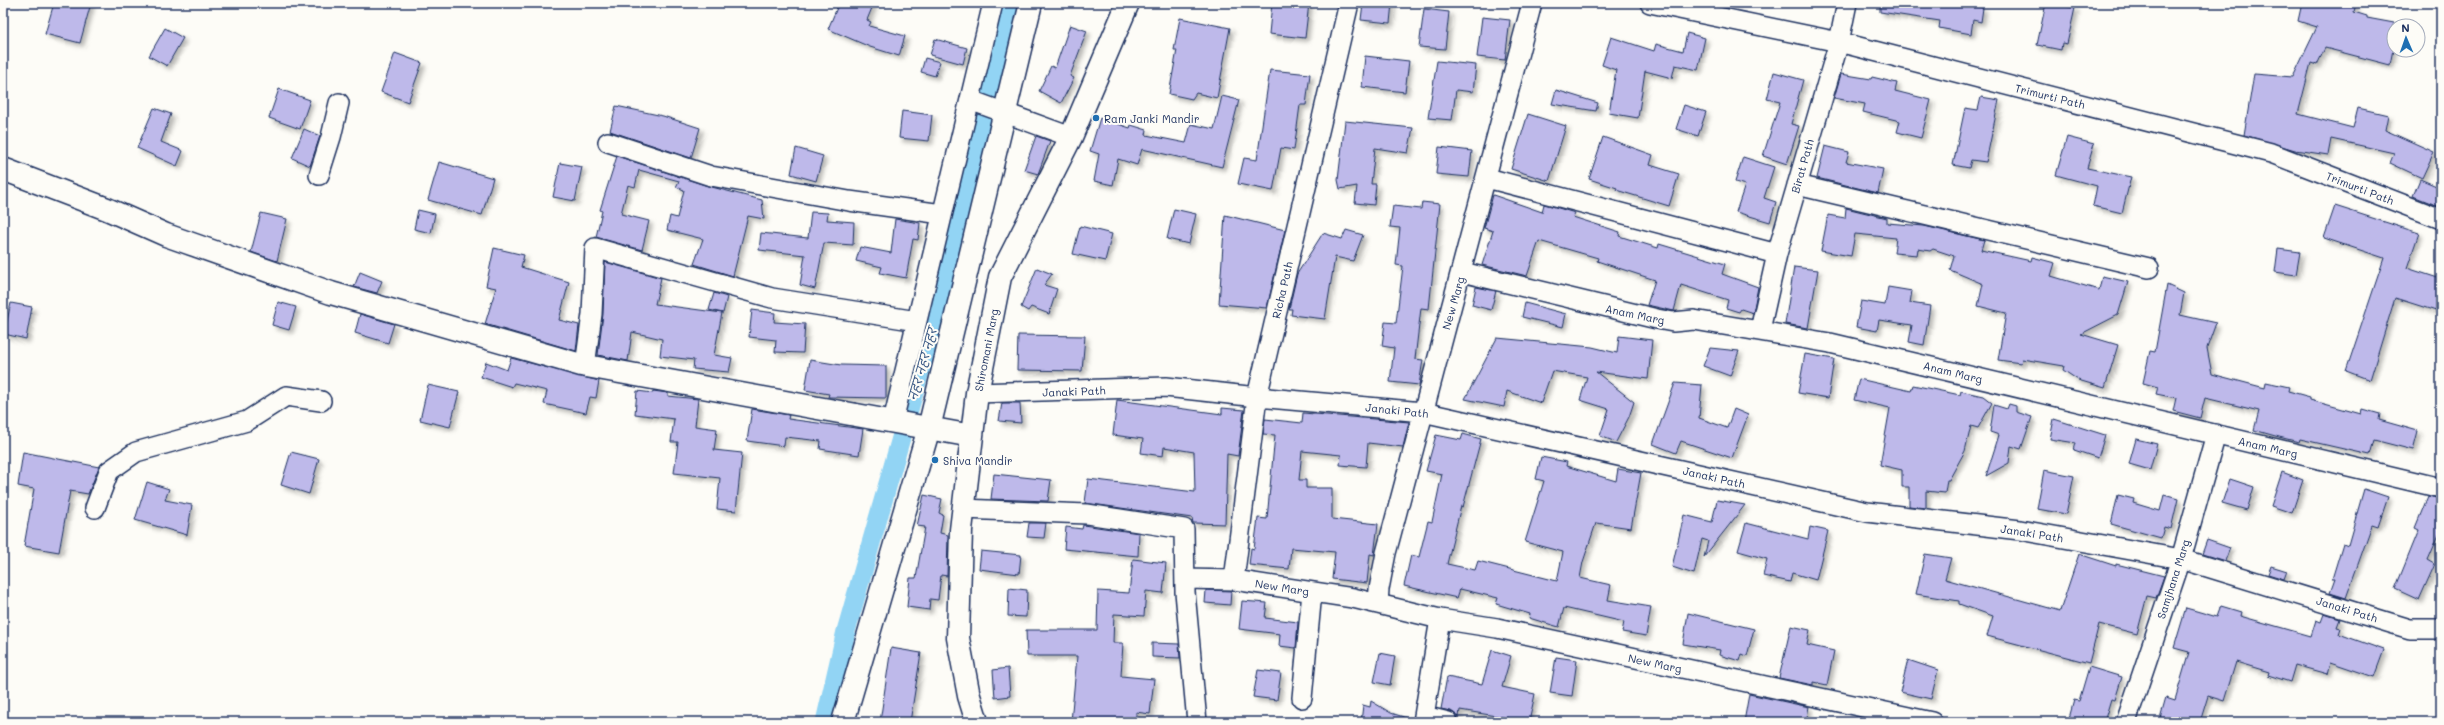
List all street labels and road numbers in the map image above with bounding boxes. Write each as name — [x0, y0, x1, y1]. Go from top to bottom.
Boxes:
street label: Trimurti Path — [2013, 80, 2087, 112]
street label: Birat Path — [1787, 137, 1817, 195]
street label: Trimurti Path — [2324, 168, 2396, 208]
street label: Richa Path — [1268, 260, 1296, 320]
street label: New Marg — [1438, 275, 1468, 331]
street label: Anam Marg — [1604, 300, 1666, 328]
street label: Shiromani Marg — [971, 307, 1001, 393]
street label: Anam Marg — [1922, 357, 1984, 387]
street label: Janaki Path — [1042, 382, 1106, 400]
street label: Janaki Path — [1365, 399, 1429, 421]
street label: Anam Marg — [2237, 433, 2299, 461]
street label: Janaki Path — [1682, 463, 1746, 491]
street label: Janaki Path — [2000, 521, 2064, 545]
street label: Samjhana Marg — [2153, 537, 2193, 621]
street label: New Marg — [1254, 575, 1310, 599]
street label: Janaki Path — [2315, 593, 2379, 625]
street label: New Marg — [1627, 650, 1683, 676]

